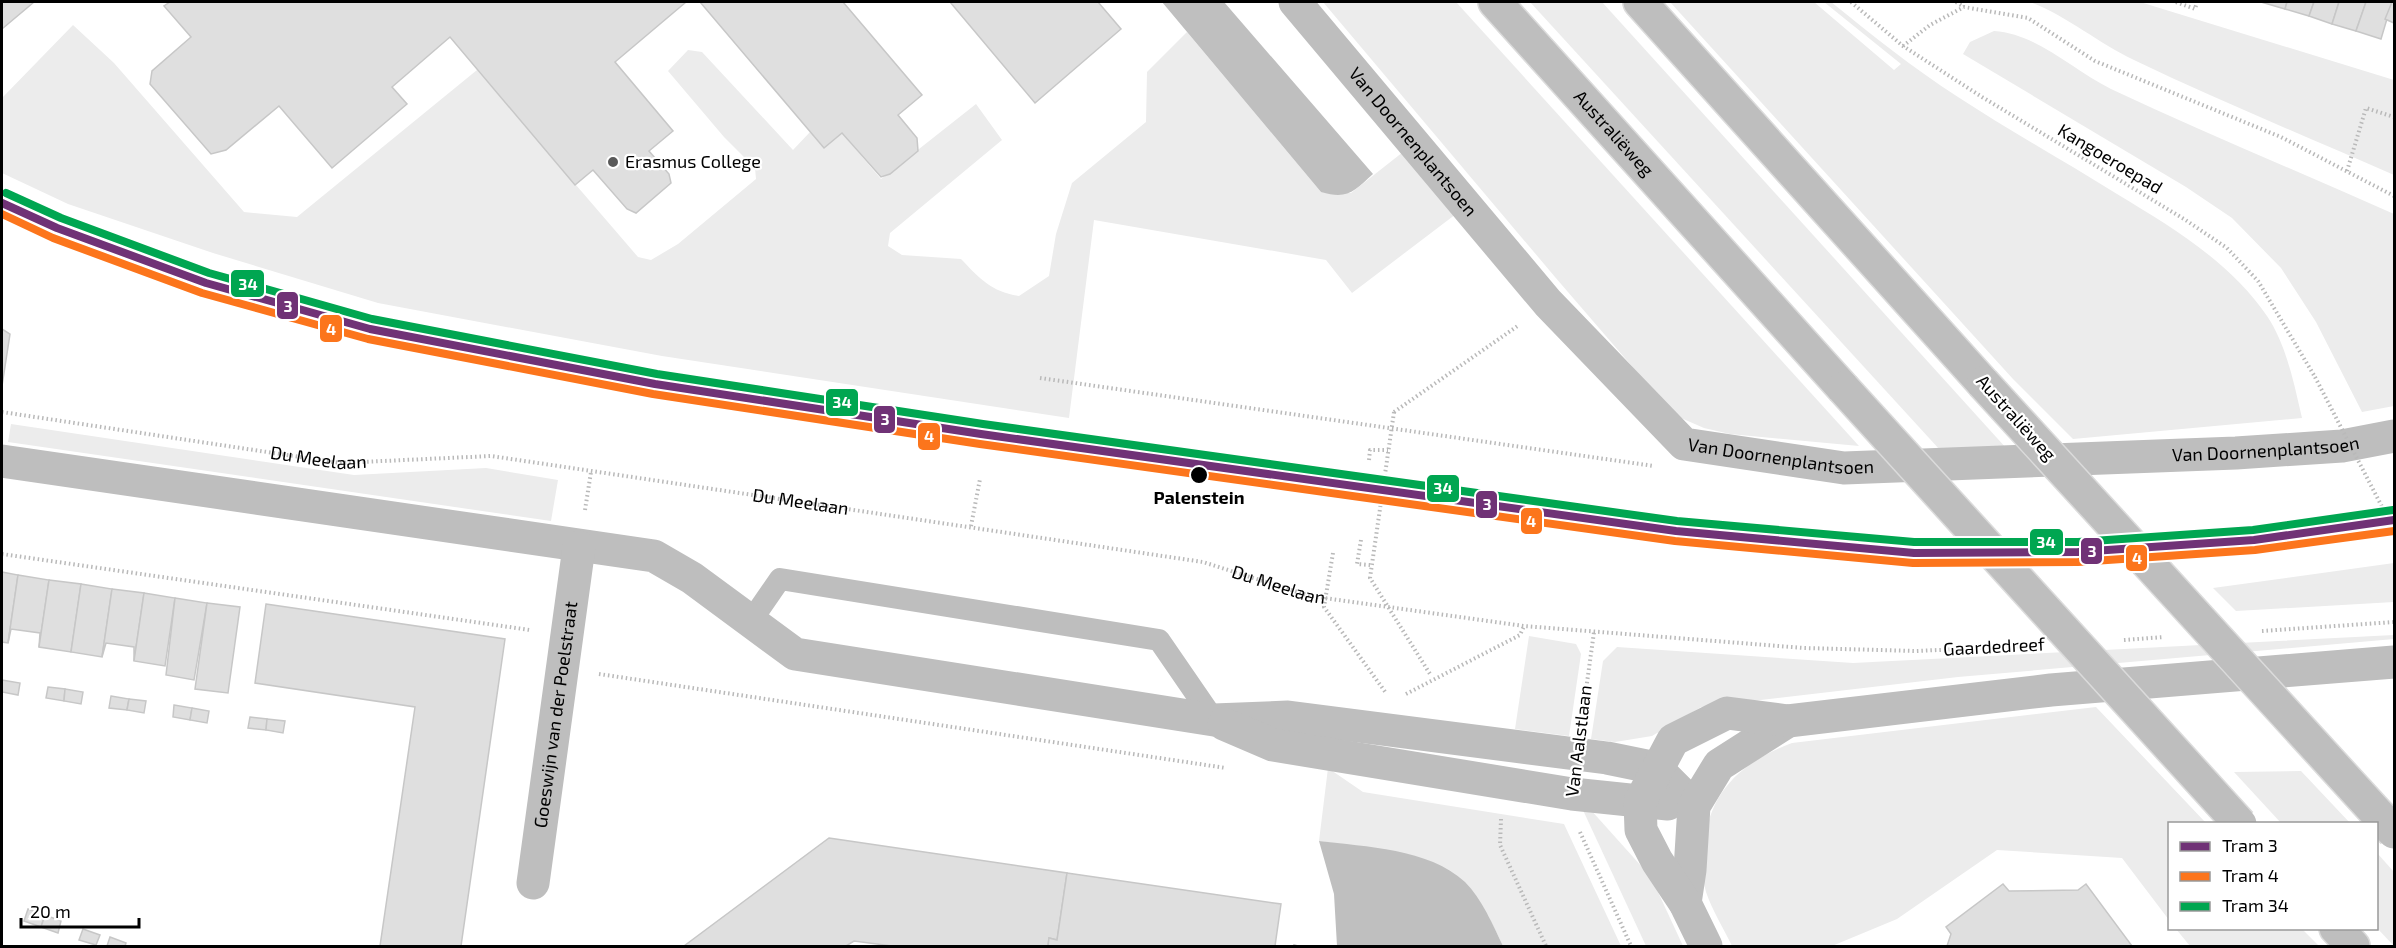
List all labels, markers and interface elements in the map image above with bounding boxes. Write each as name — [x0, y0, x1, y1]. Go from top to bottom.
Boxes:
street label: Van Doornenplantsoen — [1345, 63, 1482, 220]
street label: Australiëweg — [1570, 85, 1659, 180]
street label: Kangoeroepad — [2054, 118, 2167, 198]
place label: Erasmus College — [625, 150, 761, 172]
marker: Erasmus College — [606, 155, 620, 169]
line badge: 34 — [230, 269, 265, 298]
text: 34 — [238, 274, 258, 293]
line badge: 3 — [276, 291, 299, 320]
text: 3 — [283, 296, 293, 315]
line badge: 4 — [319, 314, 343, 343]
text: 4 — [326, 319, 336, 338]
street label: Australiëweg — [1972, 370, 2061, 465]
line badge: 34 — [825, 388, 859, 417]
text: 34 — [832, 392, 852, 411]
line badge: 3 — [873, 405, 896, 434]
text: 3 — [880, 409, 890, 428]
line badge: 4 — [917, 422, 941, 451]
text: 4 — [924, 426, 934, 445]
street label: Van Doornenplantsoen — [2172, 431, 2361, 465]
street label: Van Doornenplantsoen — [1687, 433, 1874, 478]
street label: Du Meelaan — [269, 441, 367, 473]
marker: Palenstein — [1189, 465, 1209, 485]
line badge: 34 — [1426, 474, 1460, 503]
text: 34 — [1433, 478, 1453, 497]
street label: Du Meelaan — [751, 483, 850, 519]
place label: Palenstein — [1153, 486, 1245, 508]
line badge: 3 — [1475, 490, 1498, 519]
text: 3 — [1482, 494, 1492, 513]
line badge: 4 — [1520, 507, 1543, 535]
text: 4 — [1526, 511, 1536, 530]
line badge: 34 — [2029, 528, 2064, 556]
text: 34 — [2036, 532, 2056, 551]
line badge: 3 — [2080, 537, 2103, 565]
text: 3 — [2087, 541, 2097, 560]
line badge: 4 — [2125, 544, 2148, 572]
text: 4 — [2132, 548, 2142, 567]
street label: Du Meelaan — [1229, 560, 1327, 608]
street label: Goeswijn van der Poelstraat — [529, 600, 581, 829]
street label: Gaardedreef — [1943, 632, 2046, 660]
street label: Van Aalstlaan — [1560, 684, 1596, 798]
legend — [2168, 822, 2378, 930]
text: Tram 3 — [2222, 834, 2278, 856]
text: Tram 4 — [2222, 864, 2279, 886]
scale bar — [21, 891, 140, 929]
text: Tram 34 — [2222, 894, 2289, 916]
text: 20 m — [30, 900, 71, 922]

